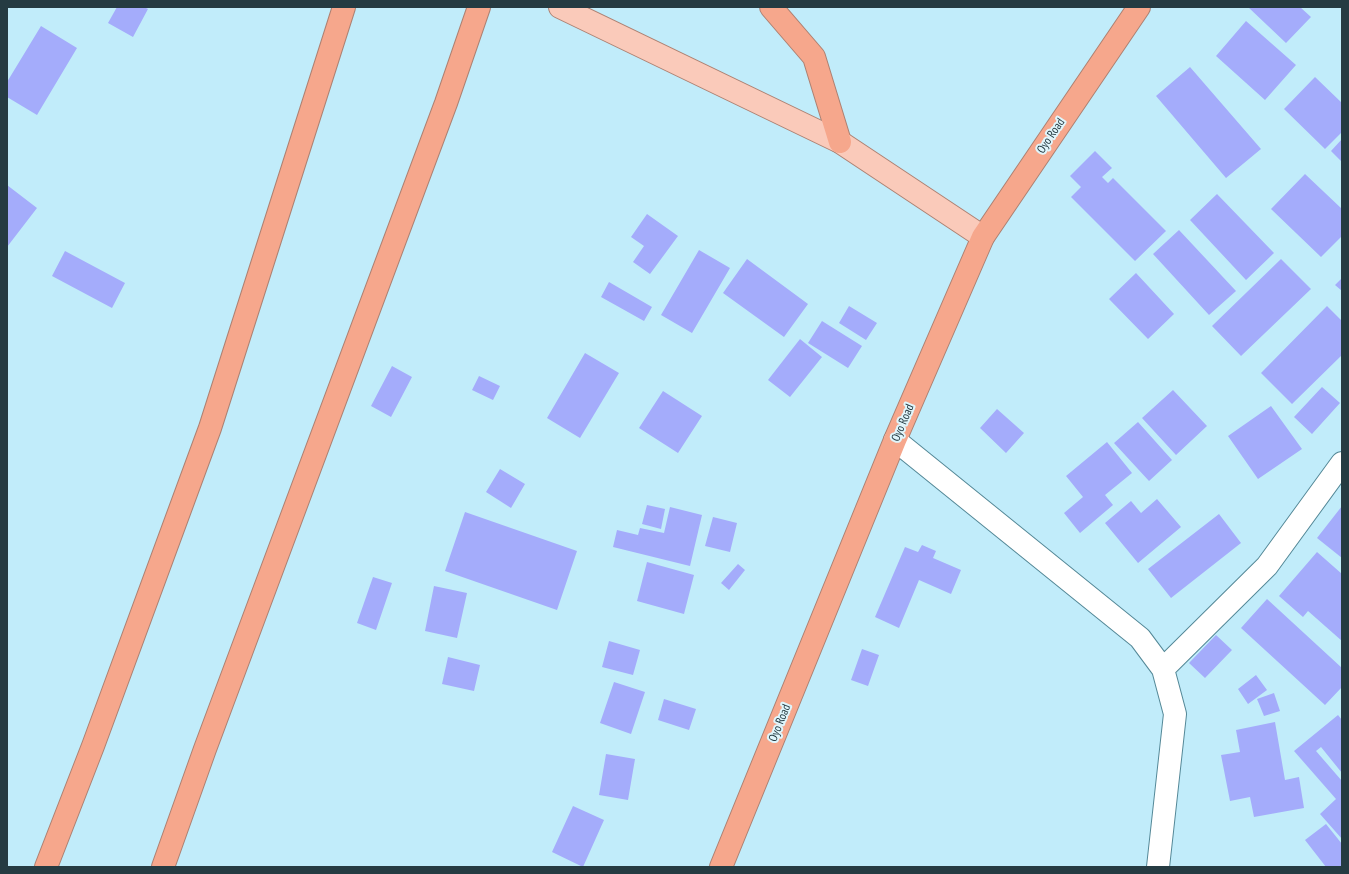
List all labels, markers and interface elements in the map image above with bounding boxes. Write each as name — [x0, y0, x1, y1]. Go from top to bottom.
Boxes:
street label: Oyo Road — [1034, 116, 1068, 156]
street label: Oyo Road — [889, 402, 917, 444]
street label: Oyo Road — [766, 702, 794, 744]

